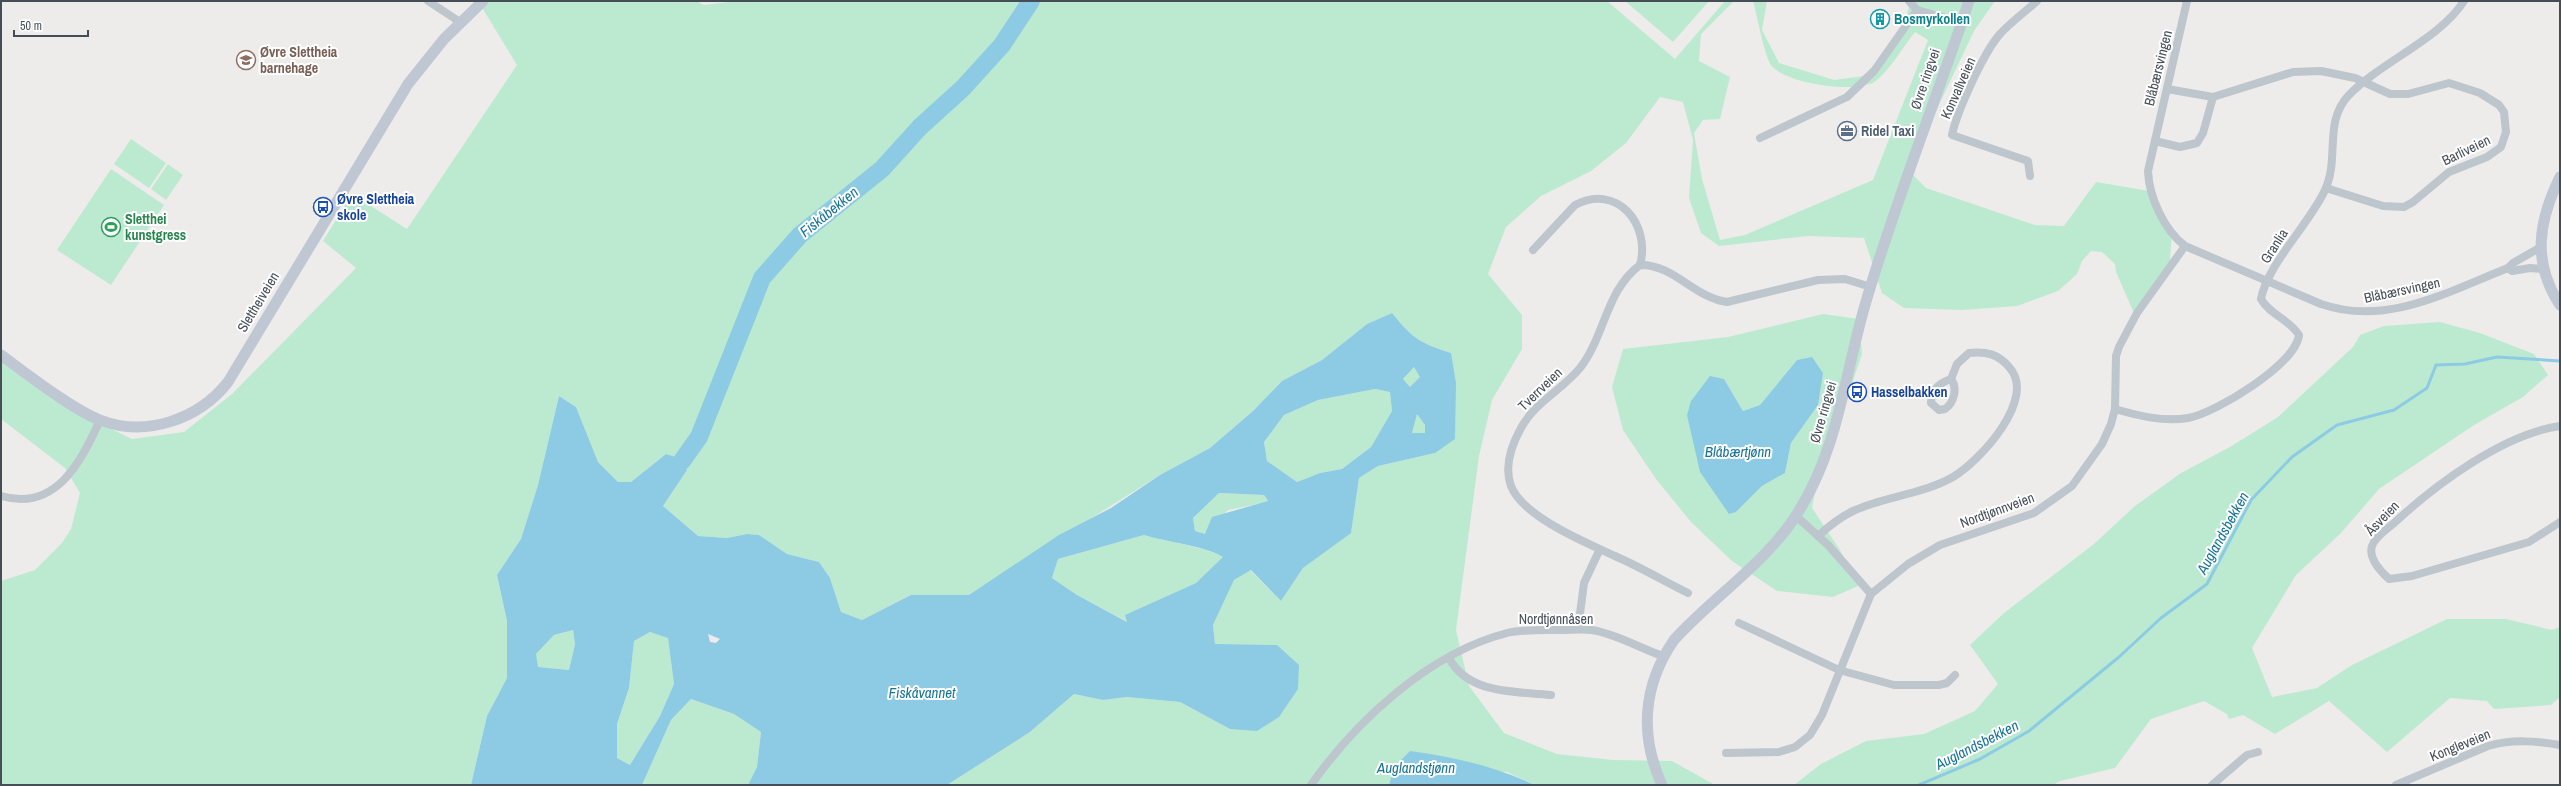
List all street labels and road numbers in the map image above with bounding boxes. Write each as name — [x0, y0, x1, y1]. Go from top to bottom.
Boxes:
street label: Blåbærsvingen — [2140, 28, 2176, 108]
street label: Øvre ringvei — [1906, 46, 1944, 112]
street label: Konvallveien — [1936, 54, 1980, 122]
street label: Barliveien — [2439, 131, 2493, 169]
street label: Granlia — [2256, 225, 2292, 267]
street label: Slettheiveien — [233, 269, 283, 335]
street label: Blåbærsvingen — [2362, 273, 2442, 307]
street label: Tverrveien — [1514, 363, 1566, 415]
street label: Øvre ringvei — [1806, 379, 1840, 445]
street label: Nordtjønnveien — [1957, 488, 2037, 532]
street label: Åsveien — [2360, 497, 2403, 540]
street label: Nordtjønnåsen — [1519, 610, 1593, 628]
street label: Kongleveien — [2427, 725, 2493, 765]

